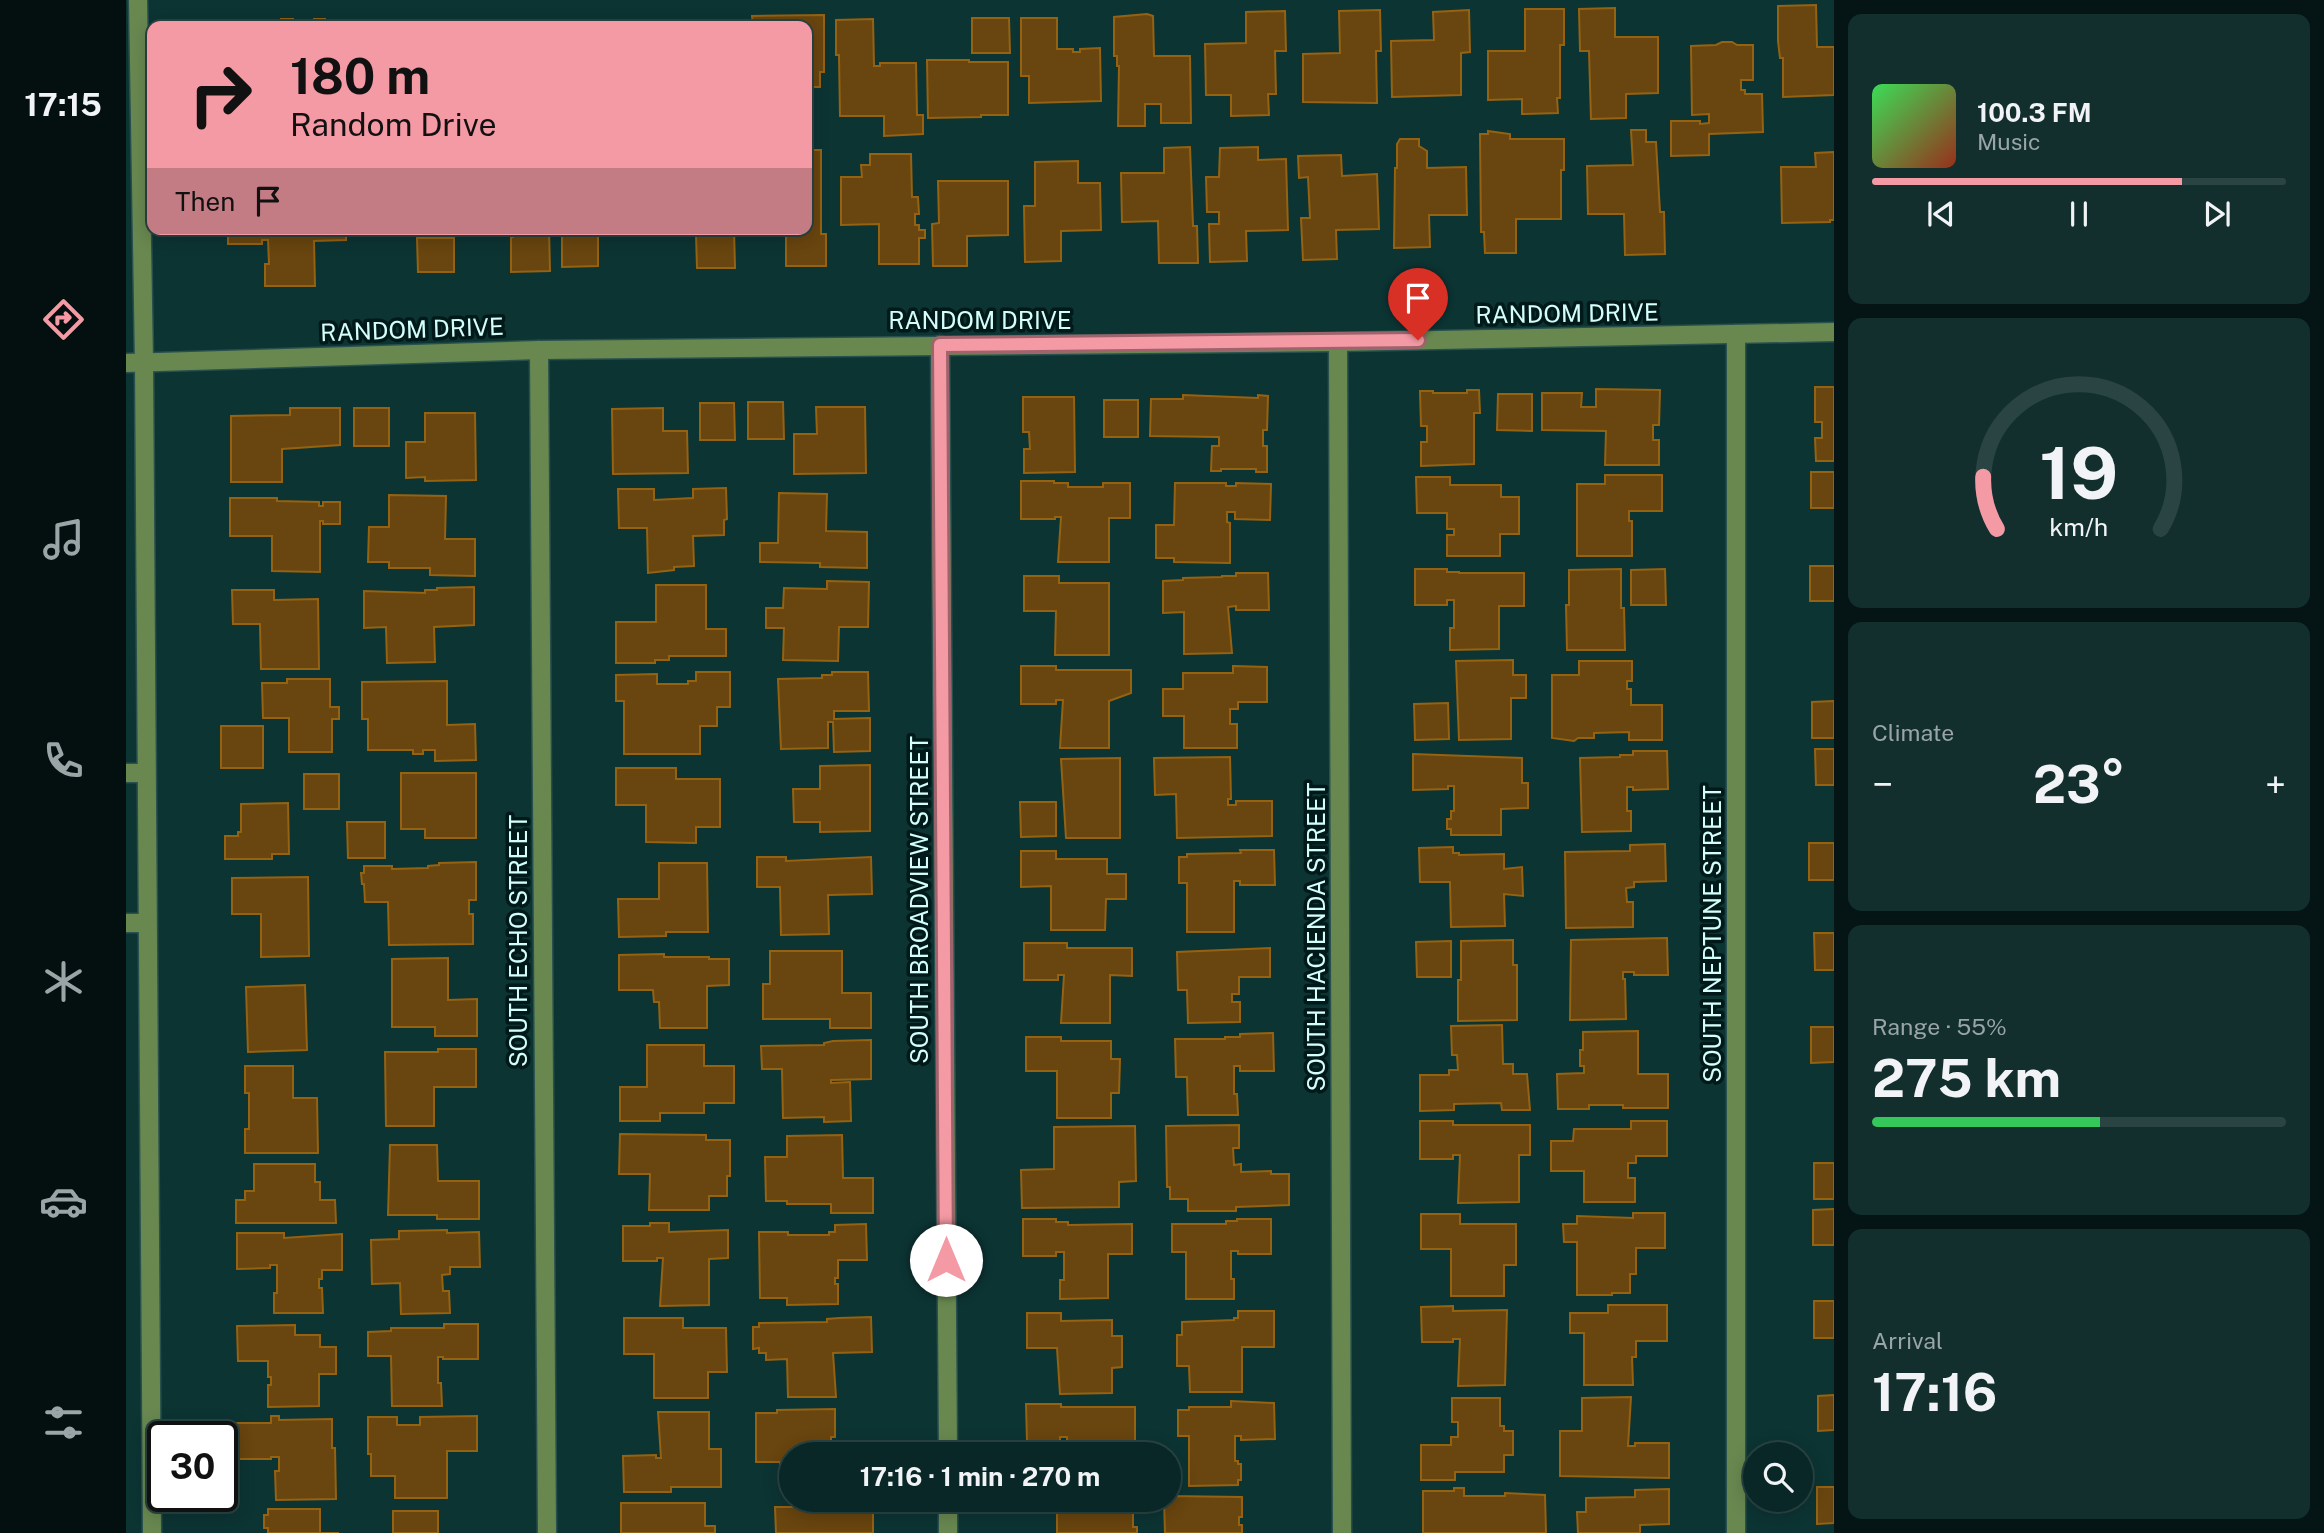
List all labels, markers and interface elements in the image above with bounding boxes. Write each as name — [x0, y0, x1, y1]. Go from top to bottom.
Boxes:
text: 180 m — [290, 47, 430, 105]
icon: right — [175, 49, 266, 140]
text: 17:15 — [24, 86, 102, 123]
text: 100.3 FM — [1977, 97, 2092, 128]
text: Random Drive — [290, 106, 497, 143]
text: Music — [1977, 128, 2041, 155]
icon: arrive — [249, 182, 287, 220]
text: Then — [175, 186, 235, 217]
icon: previous — [1922, 195, 1960, 233]
icon: pause — [2060, 195, 2098, 233]
icon: next — [2198, 195, 2236, 233]
pin — [1388, 268, 1448, 340]
icon: arrive — [1399, 279, 1437, 317]
icon: directions — [39, 295, 88, 344]
street label: RANDOM DRIVE — [1475, 297, 1659, 329]
street label: RANDOM DRIVE — [888, 306, 1072, 334]
street label: RANDOM DRIVE — [320, 312, 504, 346]
text: 19 — [2039, 430, 2119, 515]
text: km/h — [2050, 511, 2108, 541]
icon: music — [39, 515, 88, 564]
text: Climate — [1872, 719, 1954, 746]
icon: phone — [39, 736, 88, 785]
street label: SOUTH BROADVIEW STREET — [905, 736, 933, 1064]
text: 23° — [2033, 754, 2125, 815]
text: − — [1872, 762, 1893, 807]
text: + — [2265, 762, 2286, 807]
street label: SOUTH HACIENDA STREET — [1302, 783, 1330, 1091]
street label: SOUTH NEPTUNE STREET — [1698, 785, 1726, 1083]
street label: SOUTH ECHO STREET — [504, 815, 532, 1067]
icon: climate — [39, 957, 88, 1006]
text: Range · 55% — [1872, 1013, 2007, 1040]
text: 275 km — [1872, 1048, 2061, 1109]
icon: car — [39, 1177, 88, 1226]
position arrow — [909, 1223, 983, 1297]
text: Arrival — [1872, 1327, 1943, 1354]
text: 17:16 — [1872, 1362, 1997, 1423]
icon: filters — [39, 1398, 88, 1447]
speed limit sign: 30 — [147, 1421, 238, 1512]
map controls — [1743, 1442, 1813, 1512]
button: search — [1743, 1442, 1813, 1512]
text: 17:16 · 1 min · 270 m — [860, 1461, 1100, 1492]

